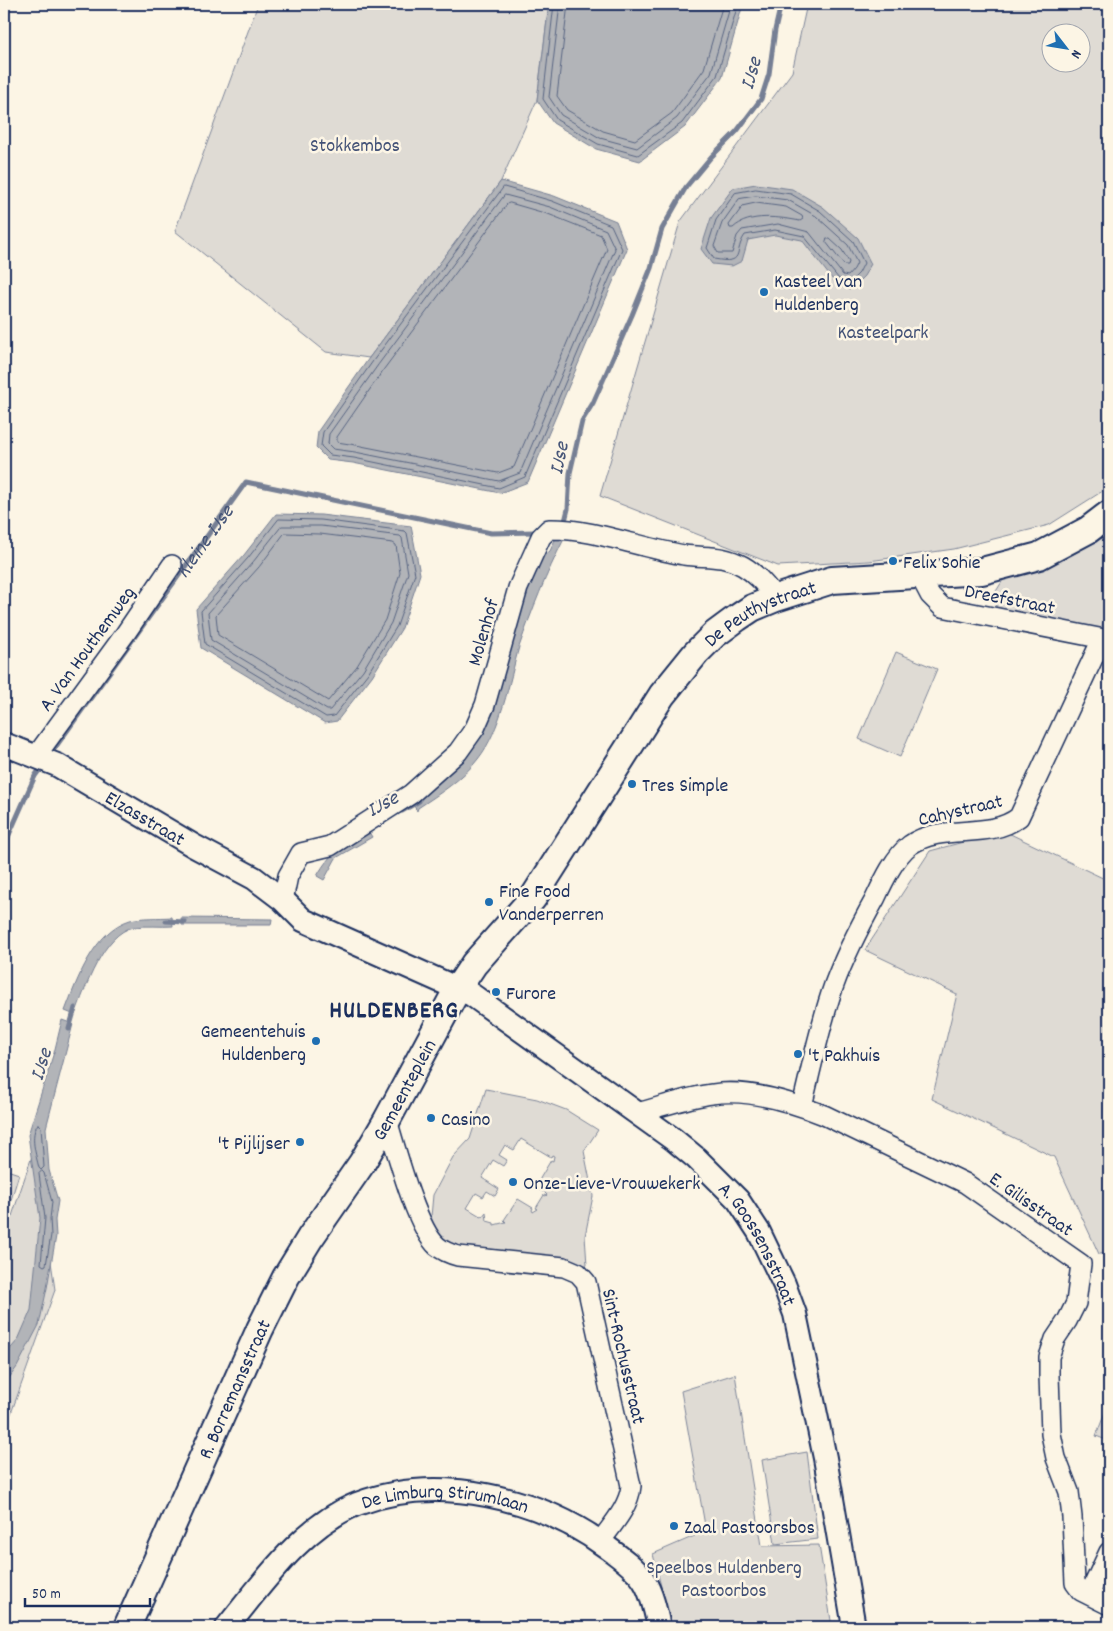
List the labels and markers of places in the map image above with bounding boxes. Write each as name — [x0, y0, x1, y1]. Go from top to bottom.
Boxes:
place label: Kasteel van Huldenberg — [774, 269, 862, 320]
marker: Kasteel van Huldenberg — [758, 286, 770, 298]
place label: Felix Sohie — [903, 550, 981, 578]
marker: Felix Sohie — [887, 555, 899, 567]
place label: Tres Simple — [642, 773, 728, 801]
marker: Tres Simple — [626, 778, 638, 790]
place label: Fine Food Vanderperren — [499, 879, 604, 930]
marker: Fine Food Vanderperren — [483, 896, 495, 908]
place label: Furore — [506, 981, 556, 1009]
marker: Furore — [490, 986, 502, 998]
place label: Gemeentehuis Huldenberg — [200, 1019, 306, 1070]
marker: Gemeentehuis Huldenberg — [310, 1035, 322, 1047]
place label: 't Pakhuis — [808, 1043, 880, 1071]
marker: 't Pakhuis — [792, 1048, 804, 1060]
place label: Casino — [441, 1107, 491, 1135]
marker: Casino — [425, 1112, 437, 1124]
place label: 't Pijlijser — [218, 1131, 291, 1159]
marker: 't Pijlijser — [294, 1136, 306, 1148]
place label: Onze-Lieve-Vrouwekerk — [523, 1171, 700, 1199]
marker: Onze-Lieve-Vrouwekerk — [507, 1176, 519, 1188]
place label: Zaal Pastoorsbos — [684, 1515, 815, 1543]
marker: Zaal Pastoorsbos — [668, 1520, 680, 1532]

